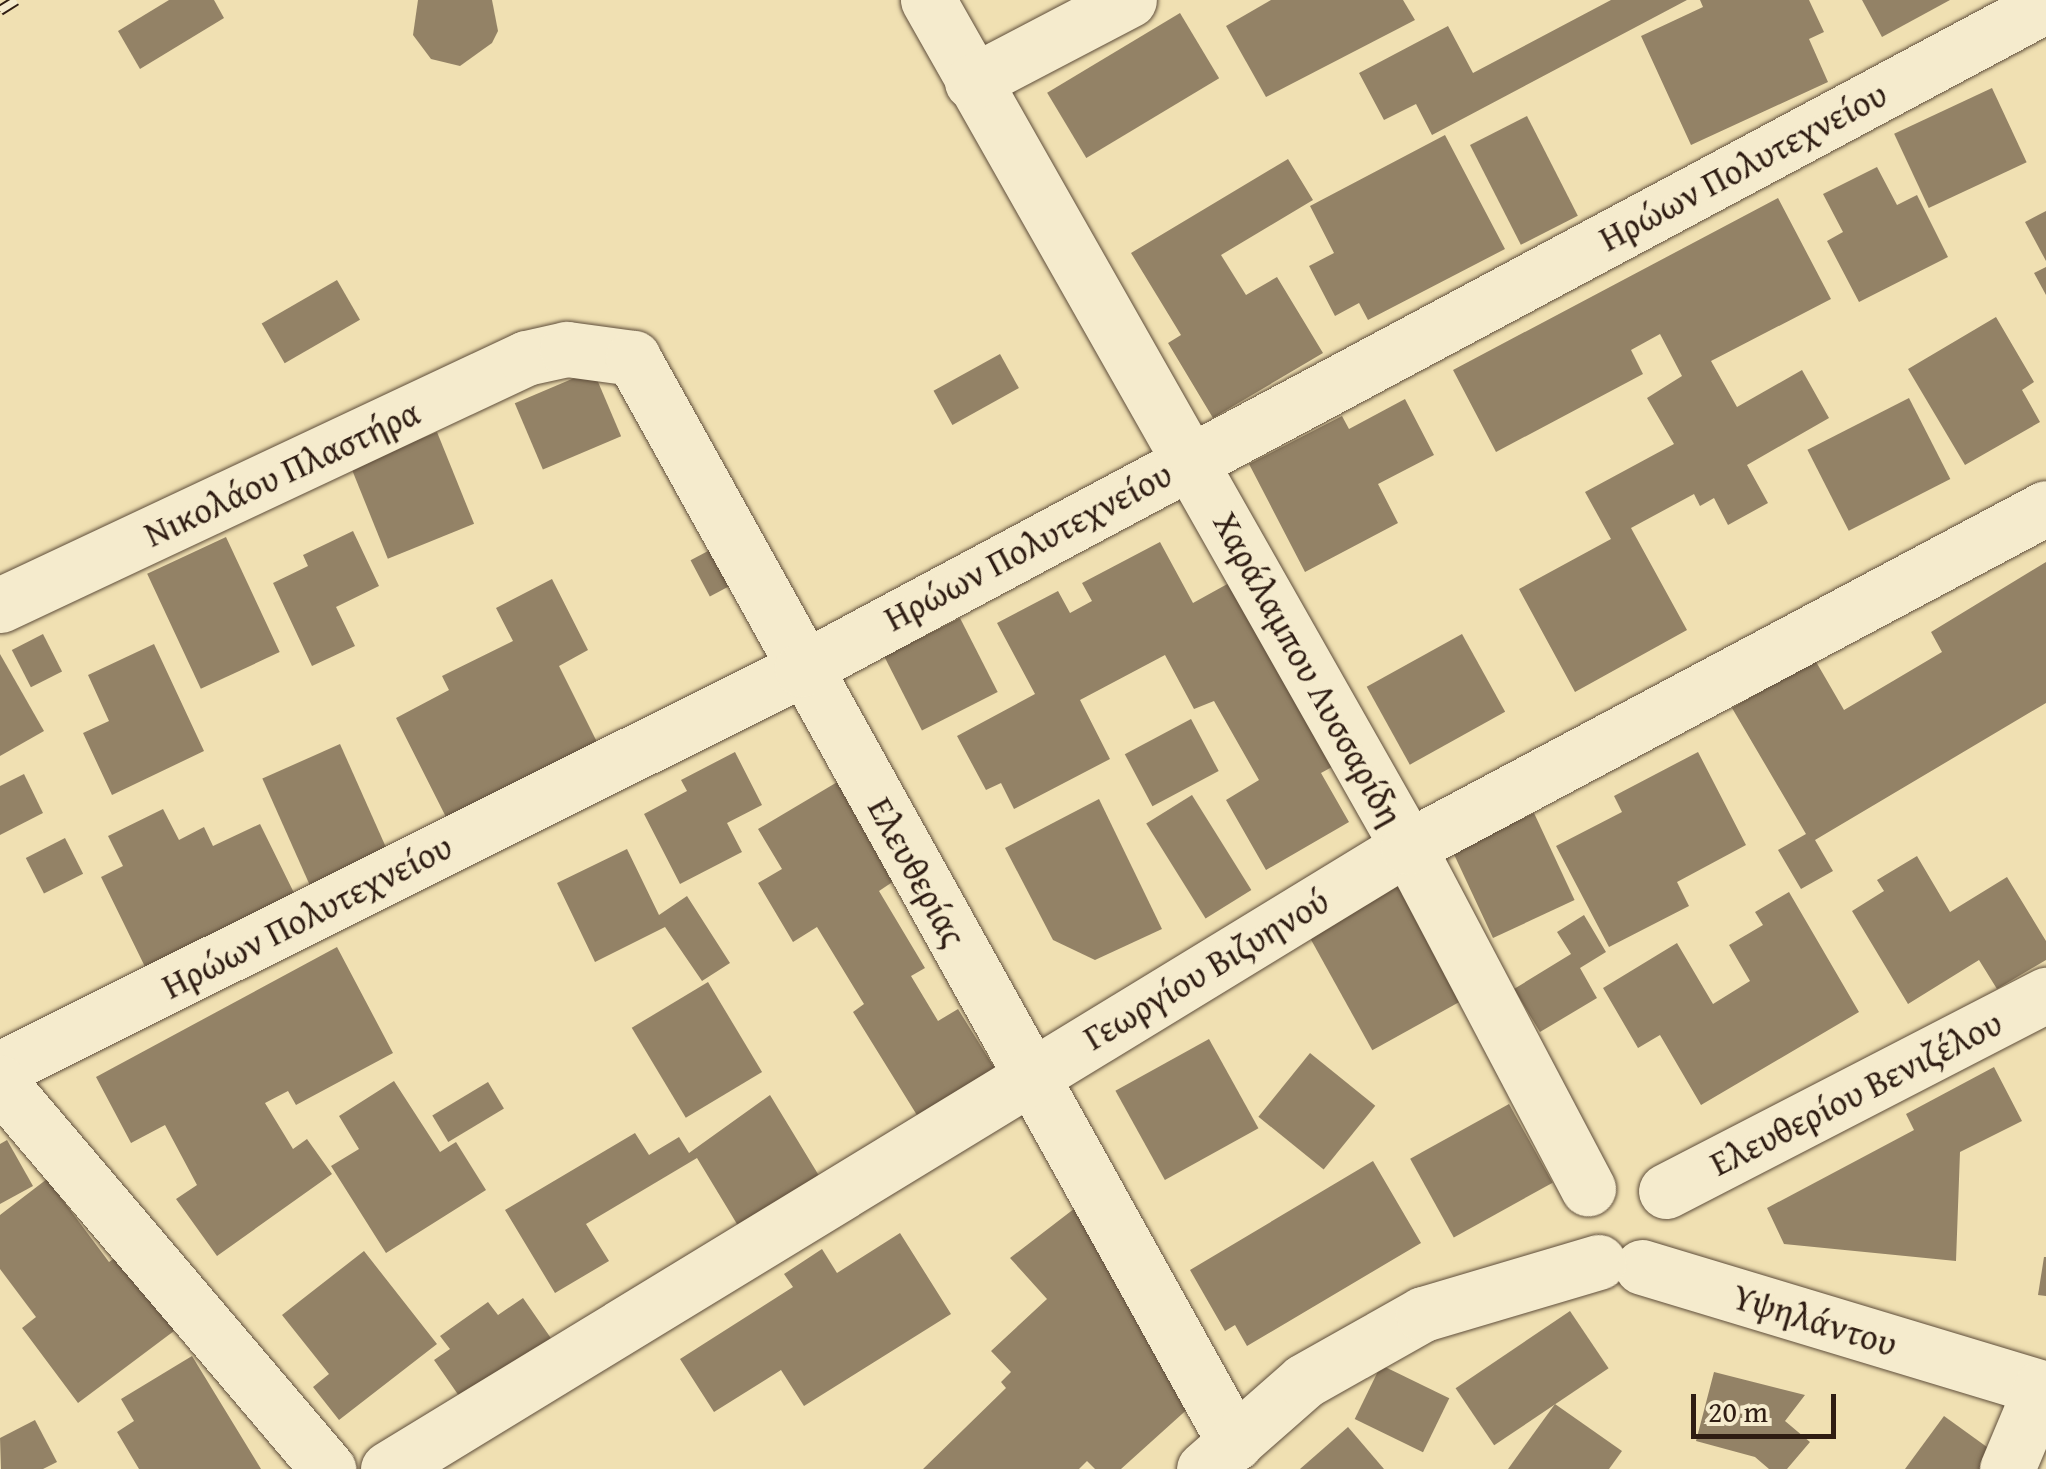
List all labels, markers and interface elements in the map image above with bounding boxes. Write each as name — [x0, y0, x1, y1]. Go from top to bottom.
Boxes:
street label: Ηρώων Πολυτεχνείου — [1592, 72, 1894, 260]
street label: Νικολάου Πλαστήρα — [138, 391, 426, 555]
street label: Ηρώων Πολυτεχνείου — [877, 452, 1179, 640]
street label: Χαράλαμπου Λυσσαρίδη — [1204, 505, 1412, 833]
street label: Ελευθερίας — [859, 790, 975, 954]
street label: Ηρώων Πολυτεχνείου — [155, 825, 459, 1007]
street label: Γεωργίου Βιζυηνού — [1076, 879, 1336, 1059]
street label: Ελευθερίου Βενιζέλου — [1703, 1001, 2009, 1185]
street label: Υψηλάντου — [1728, 1275, 1902, 1365]
scale bar — [1696, 1374, 1841, 1436]
text: 20 m — [1708, 1389, 1768, 1433]

